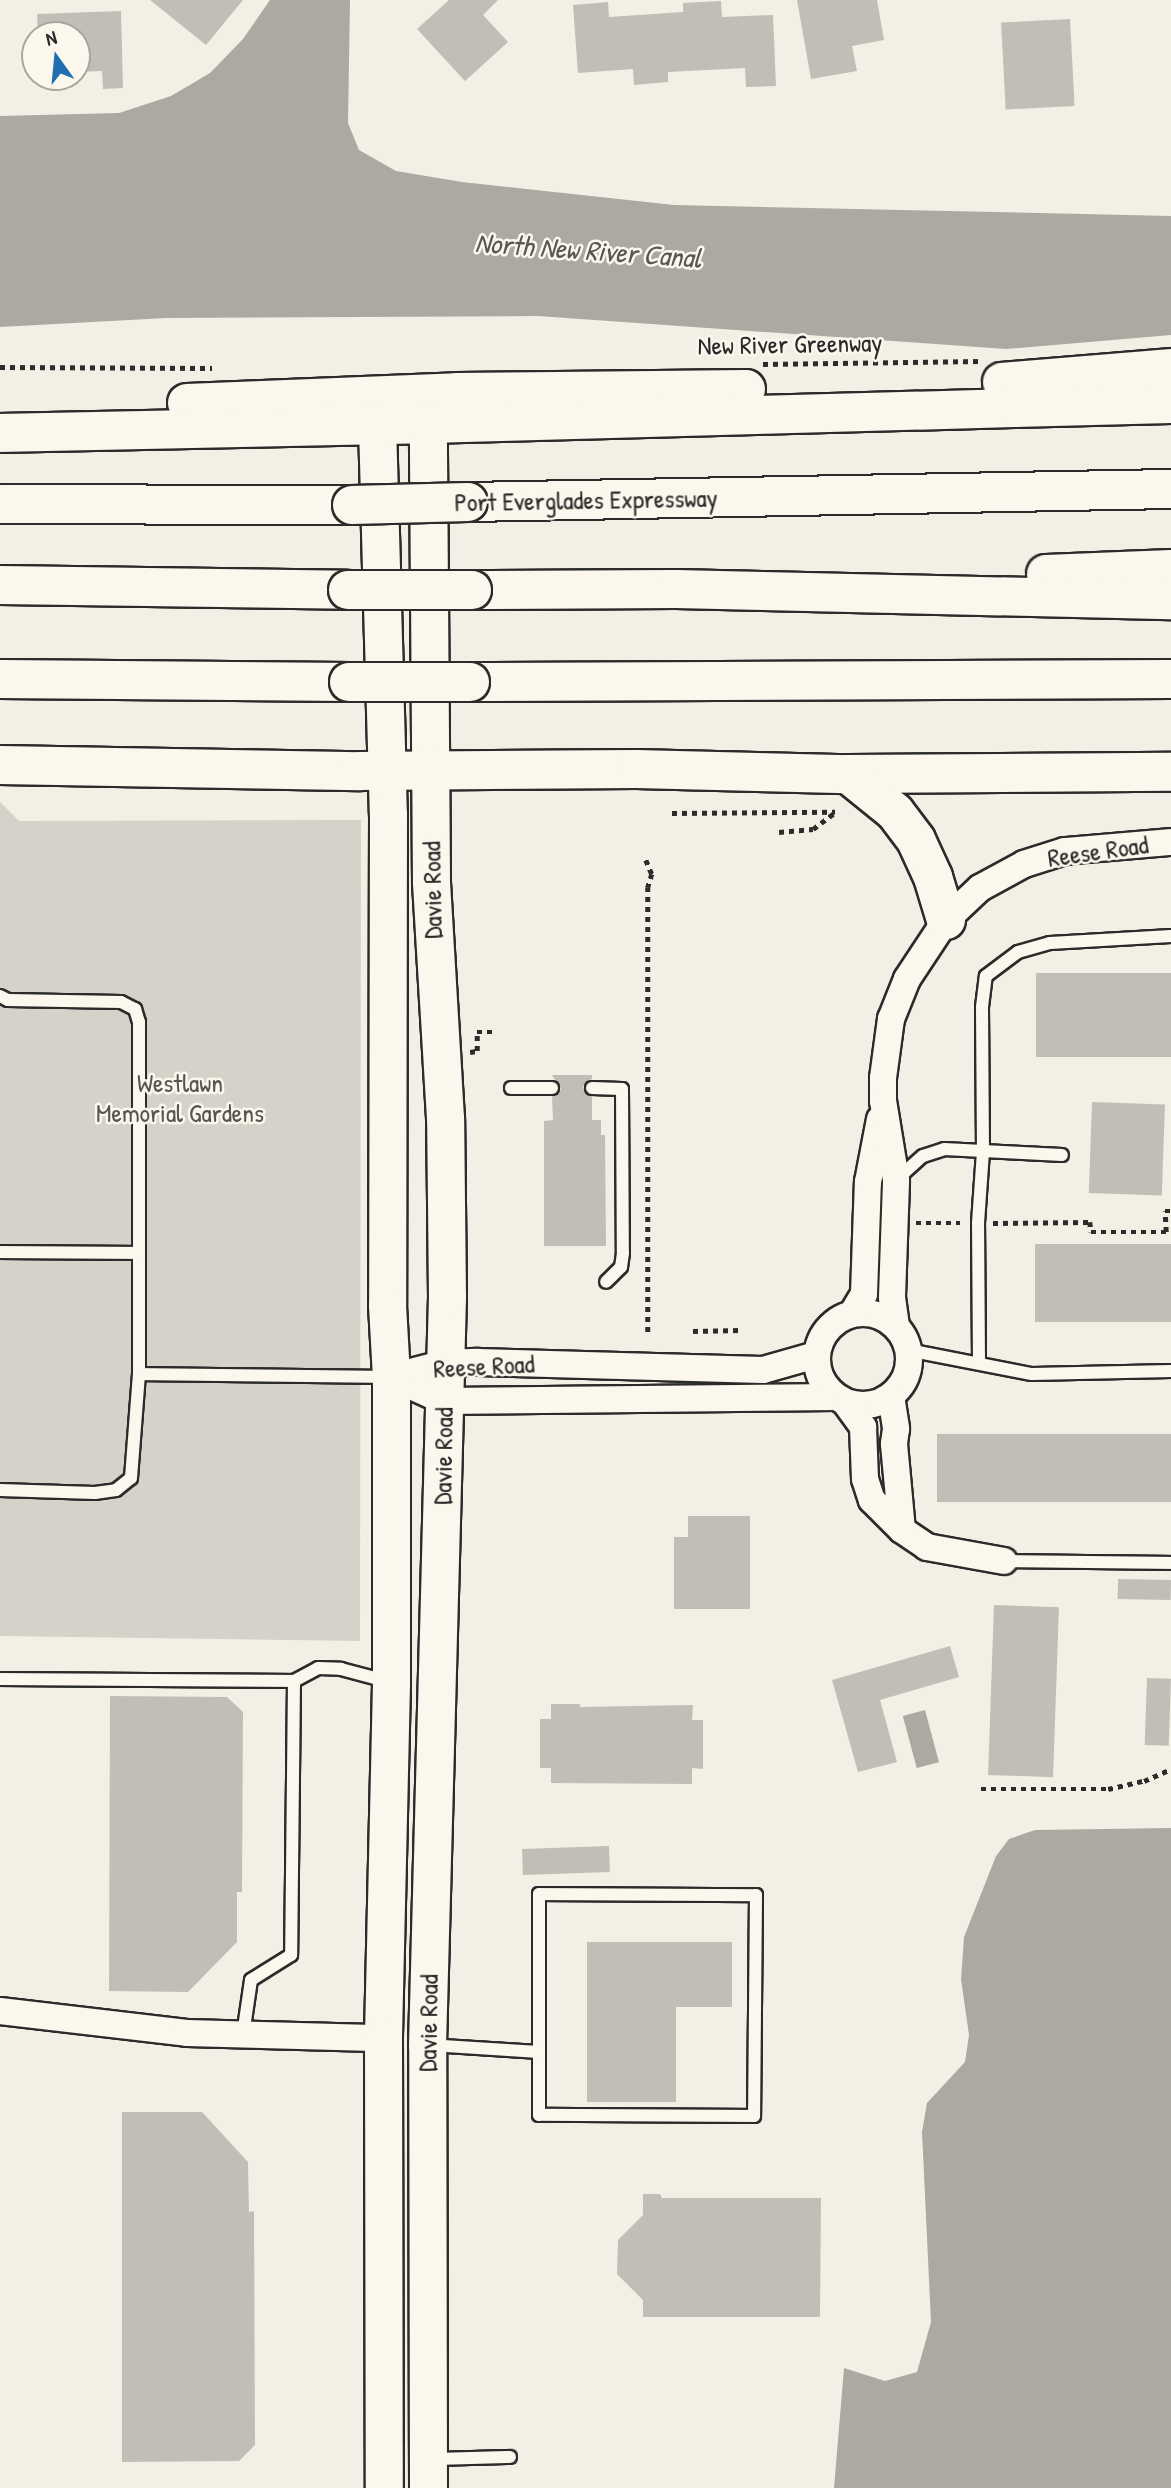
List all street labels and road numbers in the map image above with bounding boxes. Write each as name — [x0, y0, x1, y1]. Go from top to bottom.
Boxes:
street label: New River Greenway — [697, 327, 883, 361]
street label: Port Everglades Expressway — [454, 482, 718, 518]
street label: Reese Road — [1046, 828, 1150, 874]
street label: Davie Road — [416, 841, 448, 939]
street label: Reese Road — [433, 1348, 535, 1384]
street label: Davie Road — [427, 1407, 459, 1505]
street label: Davie Road — [412, 1974, 444, 2072]

